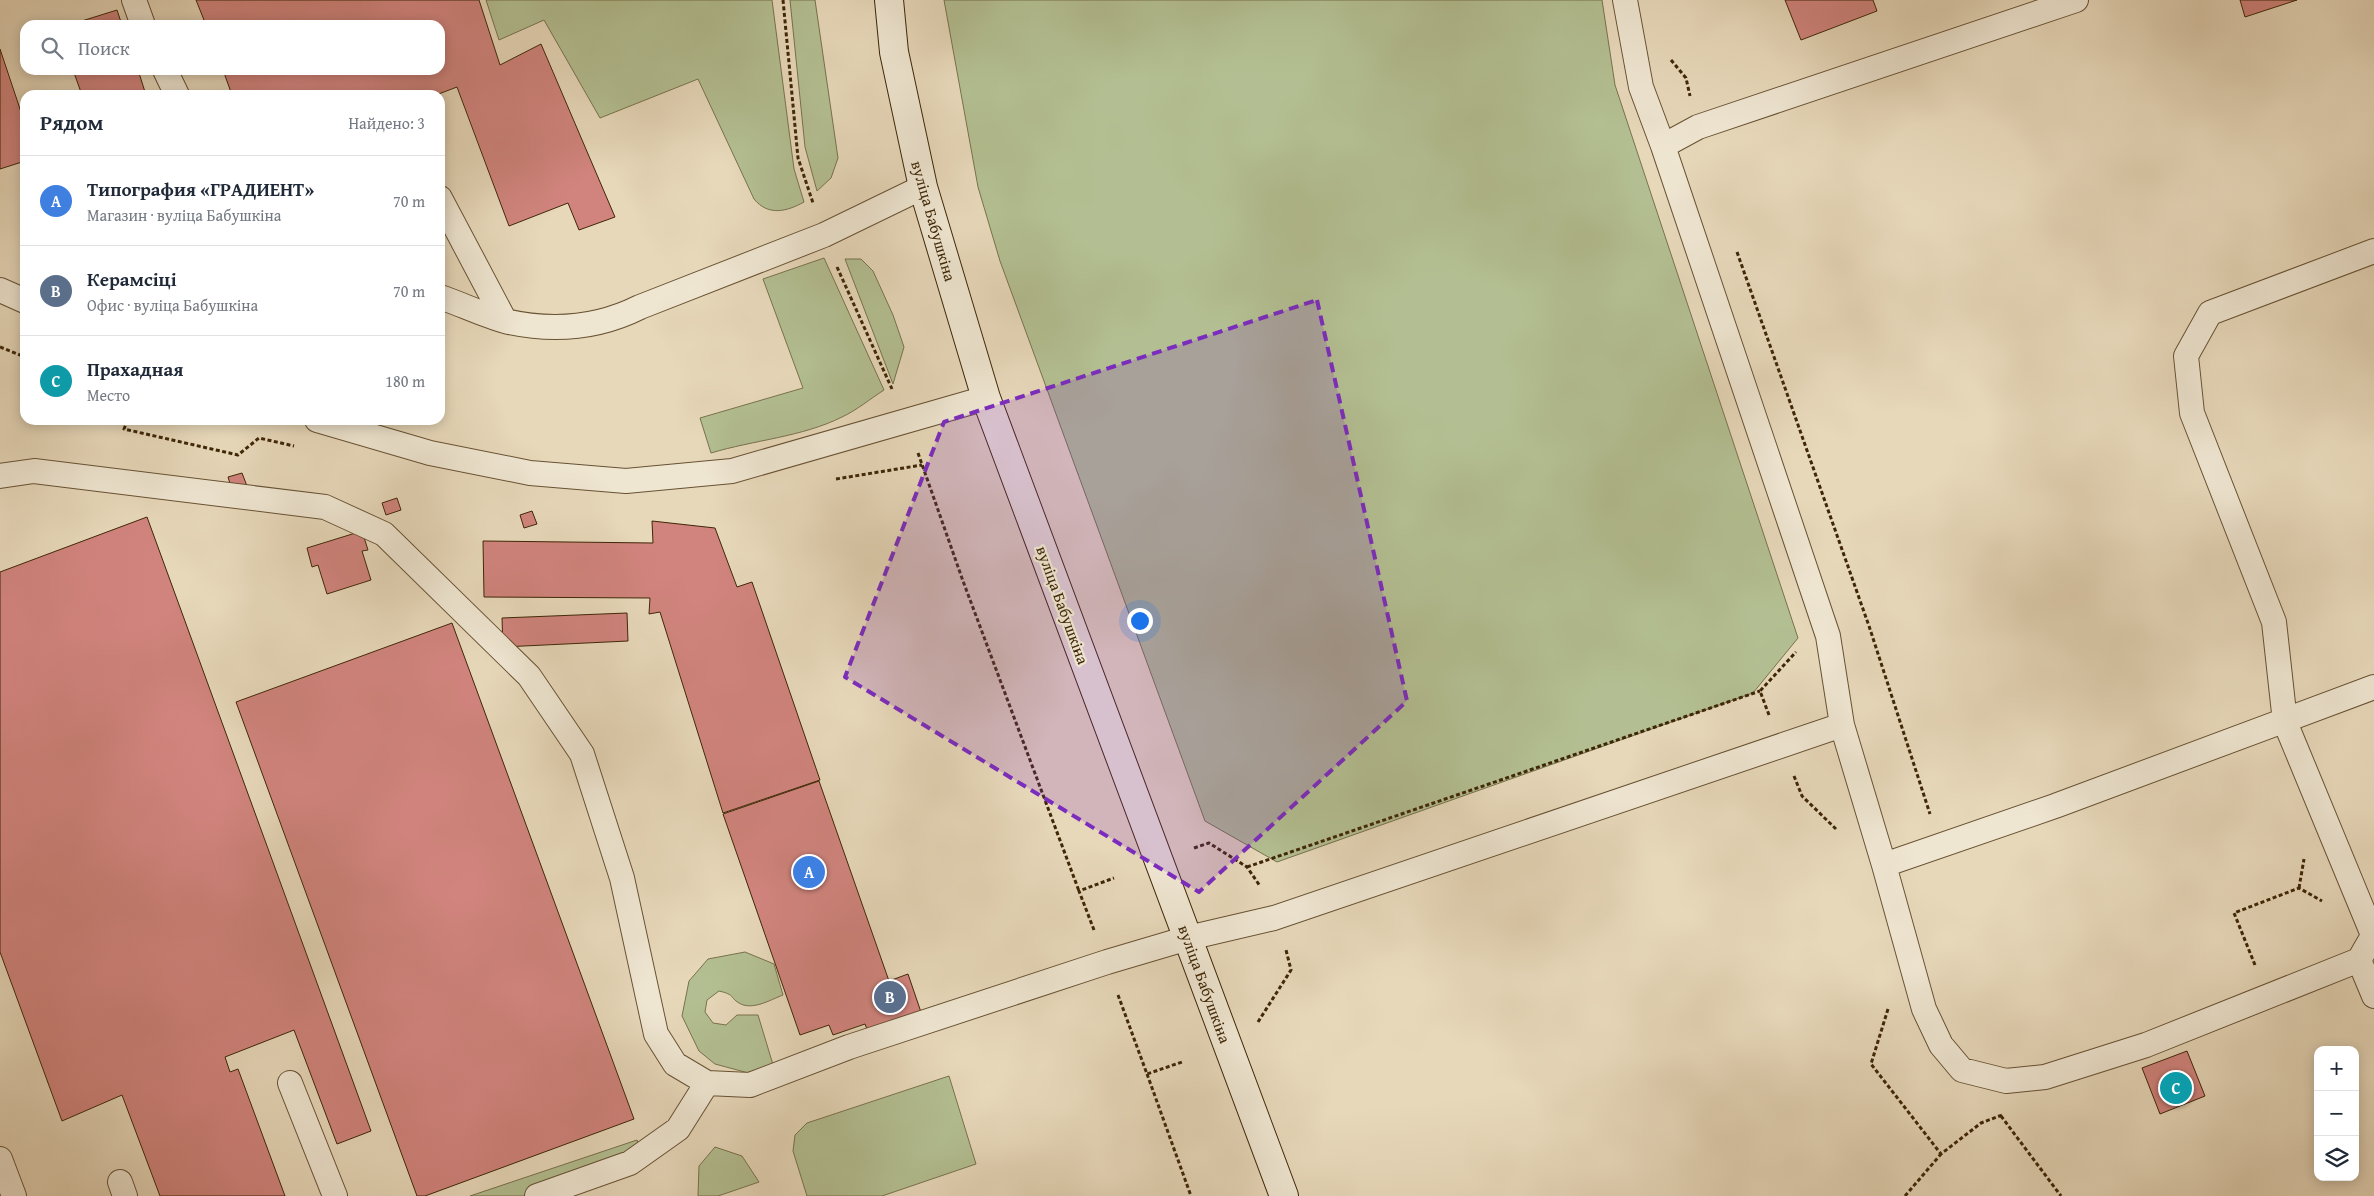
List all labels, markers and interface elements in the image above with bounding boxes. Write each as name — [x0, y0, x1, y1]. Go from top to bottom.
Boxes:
search box — [20, 20, 445, 75]
icon: search — [38, 34, 66, 62]
text: Поиск — [78, 34, 130, 62]
text: Рядом — [40, 107, 103, 138]
text: Найдено: 3 — [348, 111, 425, 135]
street label: вуліца Бабушкіна — [905, 158, 963, 284]
text: Типография «ГРАДИЕНТ» — [87, 175, 314, 203]
text: A — [51, 189, 61, 213]
text: 70 m — [393, 189, 425, 213]
text: Магазин · вуліца Бабушкіна — [87, 203, 281, 227]
text: Керамсіці — [87, 265, 177, 293]
text: B — [51, 279, 61, 303]
text: 70 m — [393, 279, 425, 303]
text: Офис · вуліца Бабушкіна — [87, 293, 258, 317]
text: Прахадная — [87, 355, 183, 383]
text: C — [51, 369, 61, 393]
text: 180 m — [385, 369, 425, 393]
text: Место — [87, 383, 130, 407]
street label: вуліца Бабушкіна — [1030, 542, 1096, 668]
your location — [1127, 608, 1153, 634]
pin: A — [793, 853, 825, 891]
street label: вуліца Бабушкіна — [1172, 921, 1238, 1047]
pin: B — [874, 978, 906, 1016]
map controls — [2314, 1046, 2359, 1181]
button: + — [2314, 1046, 2359, 1091]
pin: C — [2160, 1069, 2192, 1107]
button: − — [2314, 1091, 2359, 1136]
button: layers — [2314, 1136, 2359, 1181]

